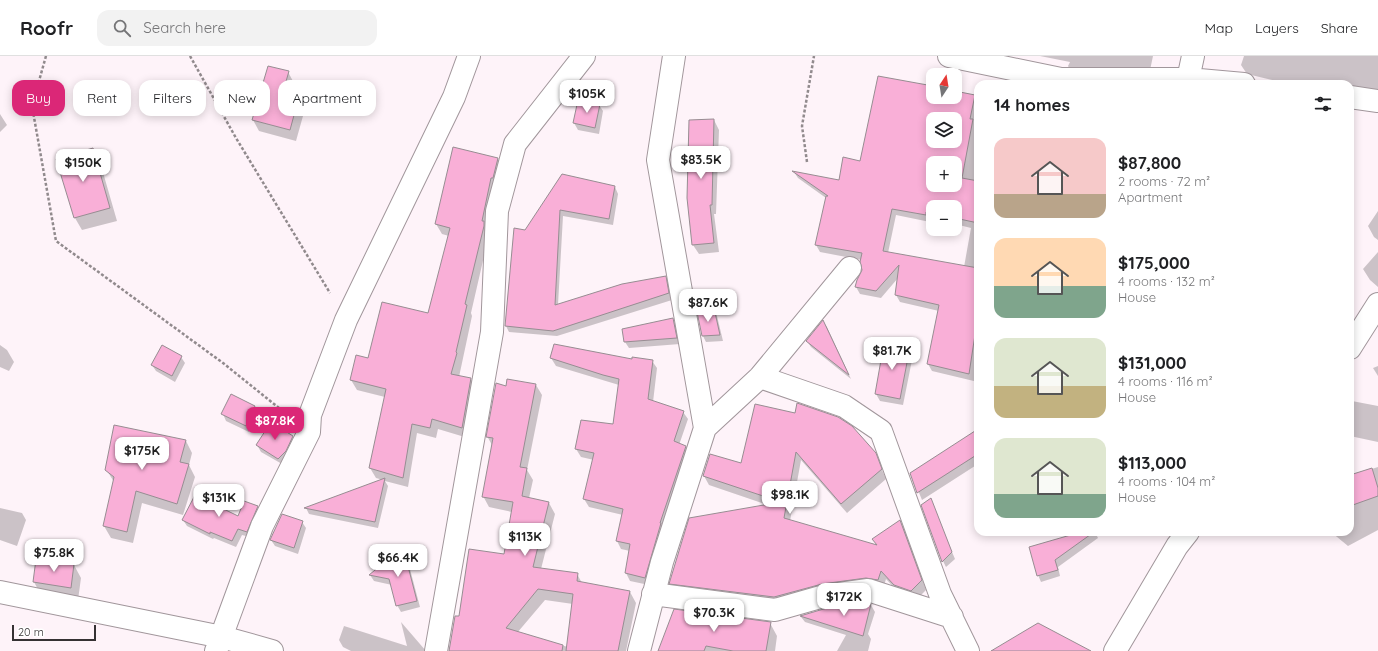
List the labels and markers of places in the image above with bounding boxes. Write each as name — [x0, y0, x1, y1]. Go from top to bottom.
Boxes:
pin: $105K — [559, 80, 615, 114]
pin: $83.5K — [668, 146, 734, 180]
pin: $150K — [55, 149, 111, 183]
pin: $87.6K — [675, 289, 741, 323]
pin: $81.7K — [859, 337, 925, 371]
pin: $87.8K — [242, 407, 308, 441]
pin: $175K — [114, 437, 170, 471]
pin: $98.1K — [757, 481, 823, 515]
pin: $131K — [191, 484, 247, 518]
pin: $113K — [497, 523, 553, 557]
pin: $75.8K — [21, 539, 87, 573]
pin: $66.4K — [365, 544, 431, 578]
pin: $172K — [816, 583, 872, 617]
pin: $70.3K — [681, 599, 747, 633]

